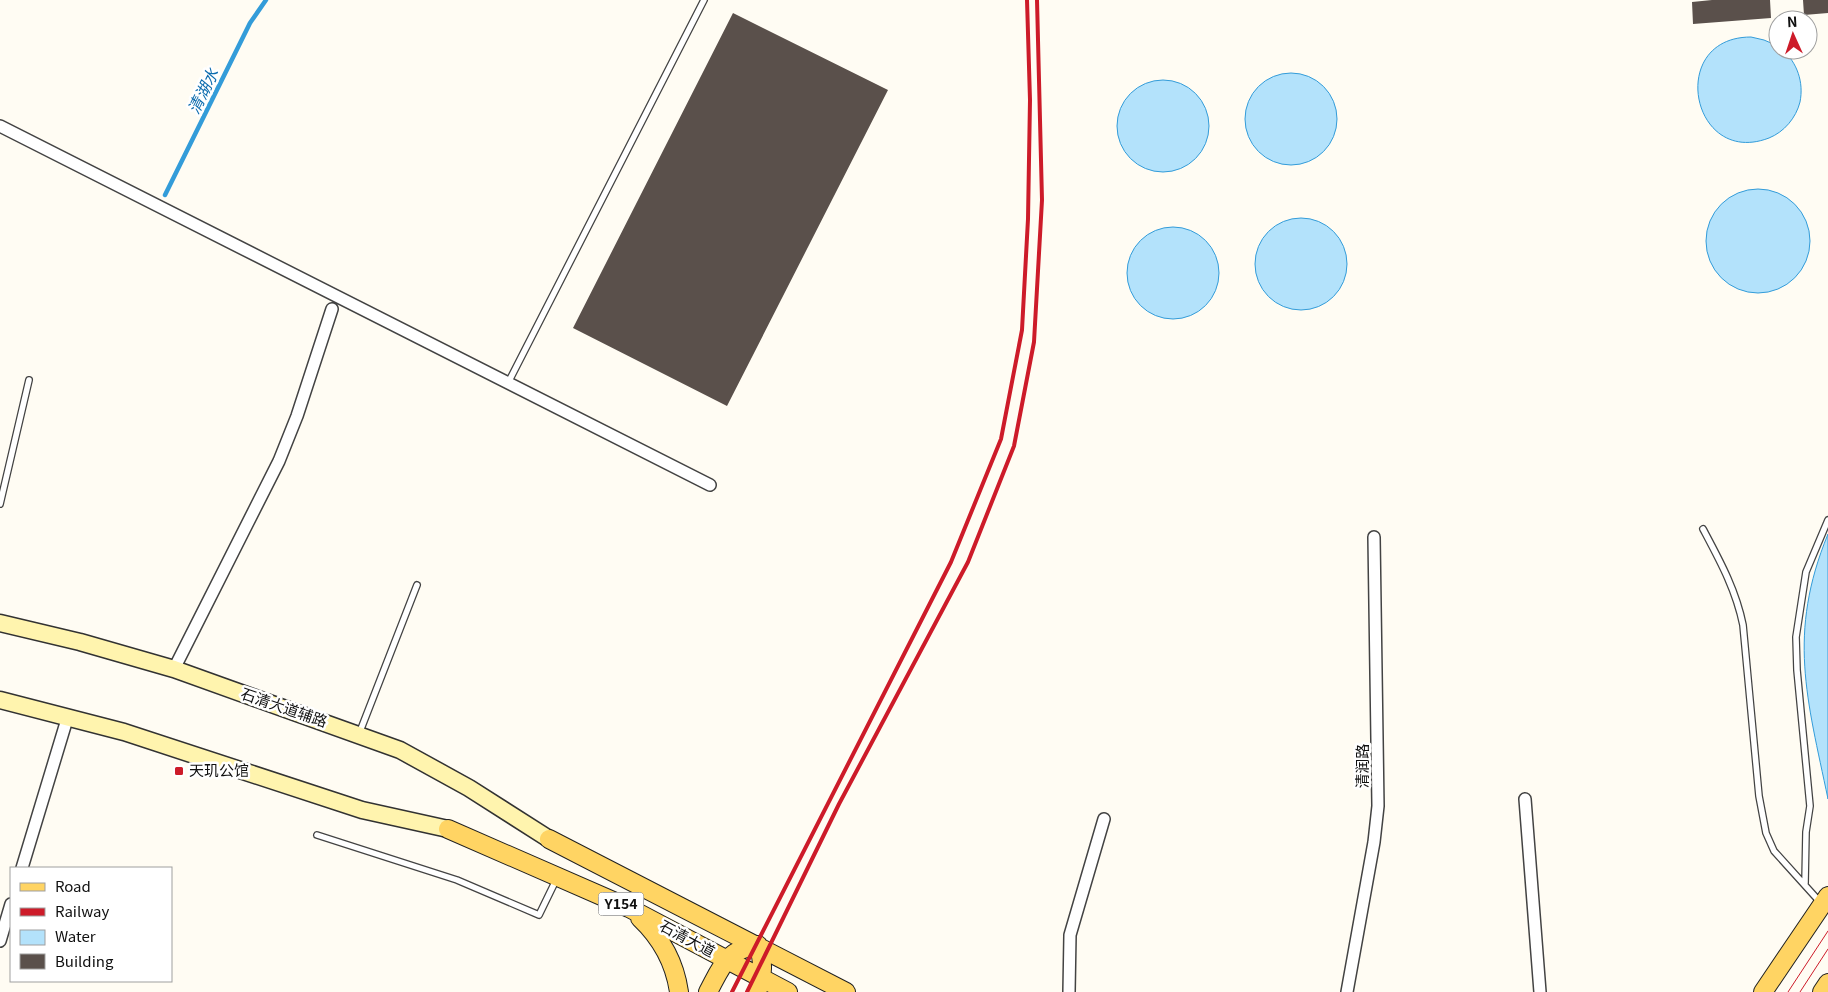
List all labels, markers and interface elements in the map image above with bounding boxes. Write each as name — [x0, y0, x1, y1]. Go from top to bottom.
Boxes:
north arrow — [1768, 10, 1818, 60]
text: N — [1787, 11, 1798, 31]
water label: 清湖水 — [181, 63, 224, 117]
street label: 石清大道辅路 — [239, 682, 330, 731]
street label: 清润路 — [1351, 743, 1372, 789]
place label: 天玑公馆 — [189, 759, 249, 780]
marker: 天玑公馆 — [173, 765, 185, 777]
legend — [10, 867, 172, 982]
text: Road — [55, 875, 91, 896]
road number: Y154 — [598, 892, 644, 916]
text: Railway — [55, 900, 110, 921]
street label: 石清大道 — [656, 914, 719, 961]
text: Water — [55, 925, 96, 946]
text: Building — [55, 950, 114, 971]

